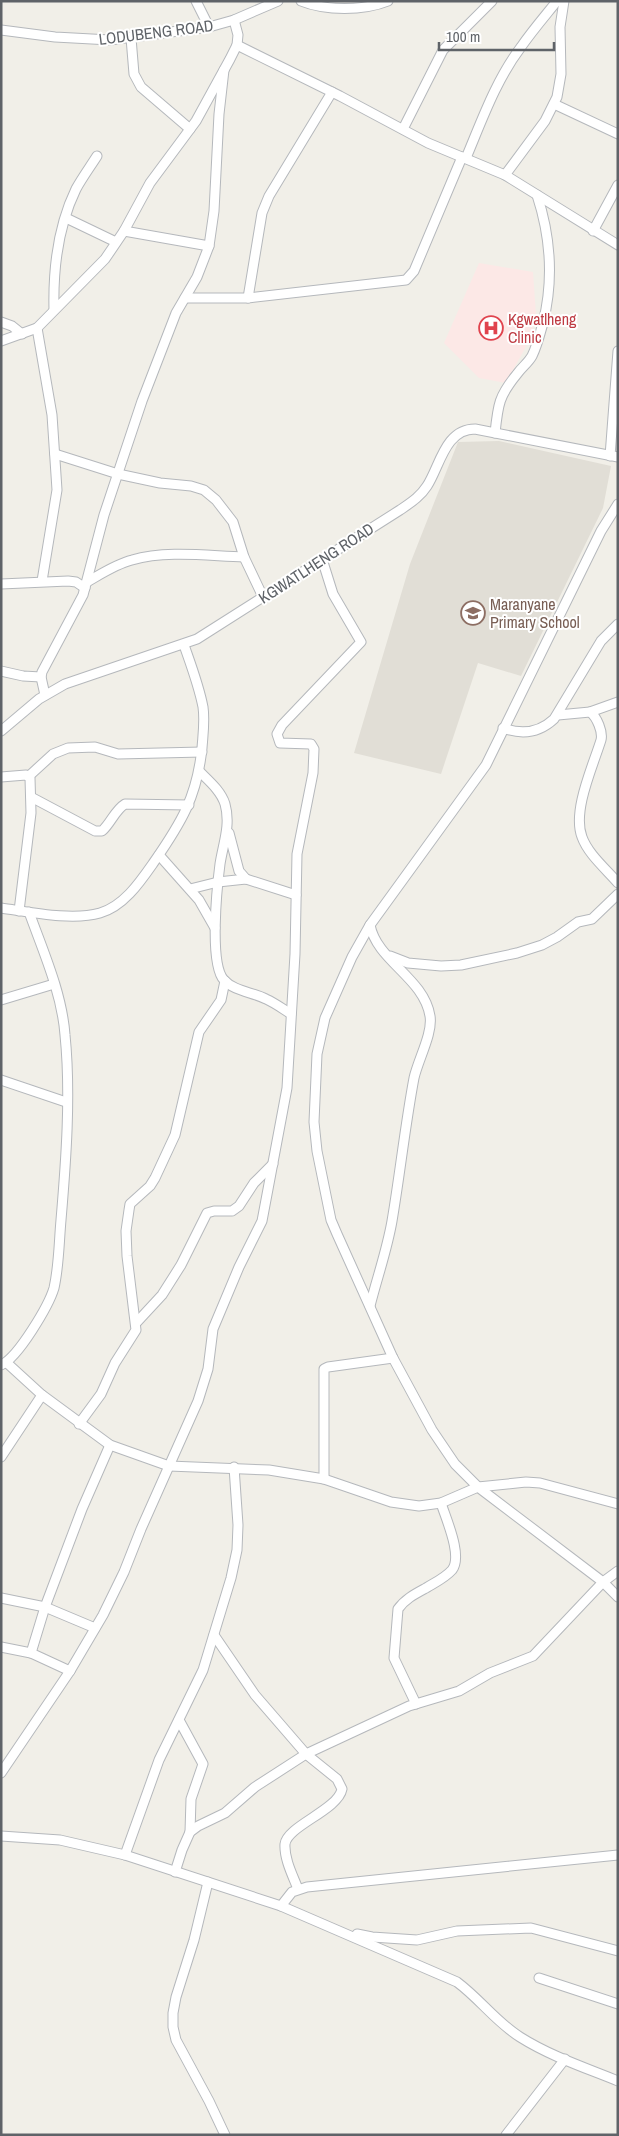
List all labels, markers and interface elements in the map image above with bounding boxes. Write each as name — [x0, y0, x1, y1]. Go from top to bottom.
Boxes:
street label: LODUBENG ROAD — [97, 14, 215, 50]
scale bar — [439, 20, 554, 52]
text: 100 m — [446, 26, 480, 47]
place label: Kgwatlheng Clinic — [508, 308, 577, 348]
hospital icon: Kgwatlheng Clinic — [478, 315, 504, 341]
street label: KGWATLHENG ROAD — [254, 517, 378, 609]
place label: Maranyane Primary School — [490, 593, 580, 633]
school or university icon: Maranyane Primary School — [460, 600, 486, 626]

